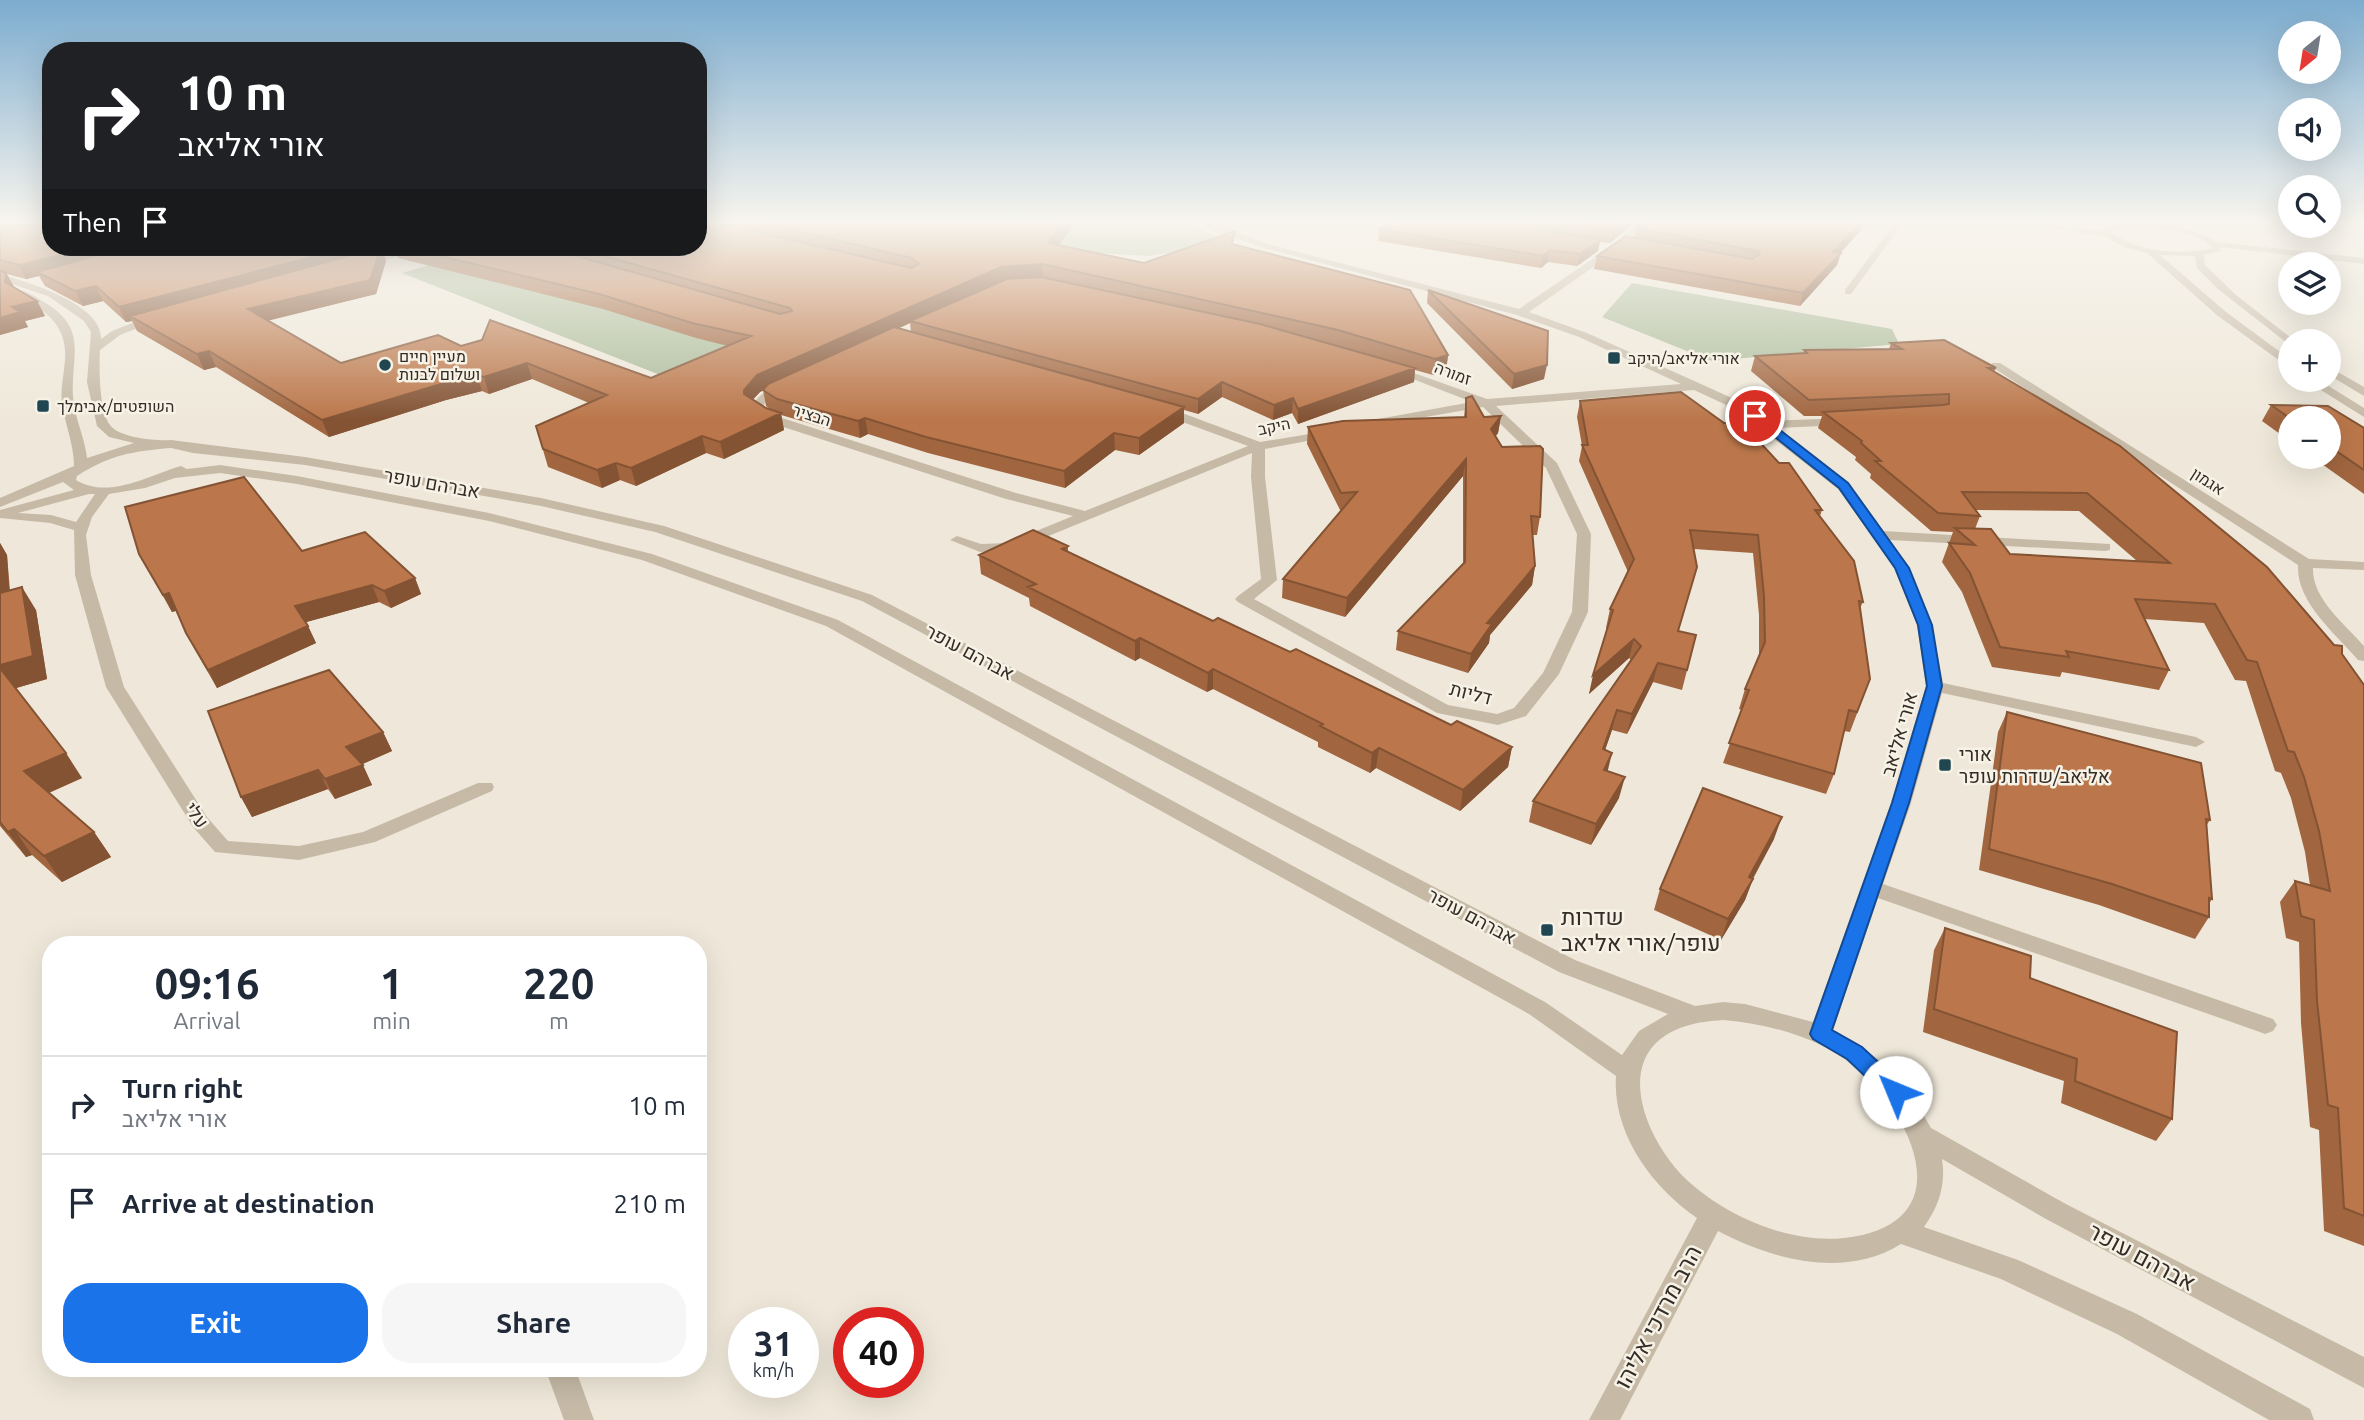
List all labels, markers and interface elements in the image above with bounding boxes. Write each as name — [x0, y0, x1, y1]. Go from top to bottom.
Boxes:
north arrow — [2278, 21, 2342, 84]
map controls — [2278, 21, 2341, 469]
text: 10 m — [178, 64, 287, 119]
icon: right — [63, 70, 154, 161]
button: sound — [2278, 98, 2341, 161]
text: אורי אליאב — [178, 126, 325, 162]
button: search — [2278, 175, 2341, 238]
icon: arrive — [136, 203, 174, 241]
text: Then — [63, 208, 122, 237]
button: layers — [2278, 252, 2341, 315]
button: + — [2278, 329, 2341, 392]
place label: מעיין חיים ושלום לבנות — [399, 347, 480, 383]
place label: אורי אליאב/היקב — [1628, 349, 1740, 367]
marker: אורי אליאב/היקב — [1606, 350, 1622, 366]
marker: מעיין חיים ושלום לבנות — [377, 357, 393, 373]
street label: זמורה — [1432, 358, 1474, 388]
pin — [1725, 386, 1785, 446]
place label: השופטים/אבימלך — [57, 397, 174, 415]
icon: arrive — [1736, 397, 1774, 435]
marker: השופטים/אבימלך — [35, 398, 51, 414]
street label: הבציר — [791, 400, 833, 430]
button: − — [2278, 406, 2341, 469]
street label: היקב — [1256, 414, 1292, 438]
street label: אברהם עופר — [382, 464, 482, 502]
street label: אגמון — [2188, 464, 2228, 498]
street label: אברהם עופר — [922, 620, 1018, 684]
street label: דליות — [1448, 677, 1495, 709]
street label: אורי אליאב — [1876, 689, 1922, 779]
place label: אורי אליאב/שדרות עופר — [1959, 743, 2110, 787]
marker: אורי אליאב/שדרות עופר — [1937, 757, 1953, 773]
street label: עלי — [180, 798, 214, 832]
street label: אברהם עופר — [1424, 884, 1520, 948]
place label: שדרות עופר/אורי אליאב — [1561, 904, 1721, 955]
marker: שדרות עופר/אורי אליאב — [1539, 922, 1555, 938]
text: 09:16 — [155, 960, 260, 1007]
text: 1 — [380, 960, 403, 1007]
text: 220 — [523, 960, 594, 1007]
text: Arrival — [174, 1008, 241, 1033]
text: min — [372, 1008, 411, 1033]
text: m — [549, 1008, 569, 1033]
position arrow — [1859, 1055, 1933, 1129]
text: Turn right — [122, 1074, 243, 1103]
icon: right — [63, 1086, 101, 1124]
text: 10 m — [628, 1091, 686, 1120]
text: אורי אליאב — [122, 1106, 227, 1131]
icon: arrive — [63, 1184, 101, 1222]
text: Arrive at destination — [122, 1189, 375, 1218]
text: 210 m — [614, 1189, 686, 1218]
street label: אברהם עופר — [2085, 1218, 2200, 1295]
street label: הרב מרדכי אליהו — [1609, 1241, 1706, 1393]
button: Exit — [63, 1283, 368, 1363]
button: Share — [382, 1283, 686, 1363]
speed limit sign: 40 — [833, 1307, 924, 1398]
text: 31 — [754, 1323, 793, 1363]
text: km/h — [753, 1360, 794, 1380]

